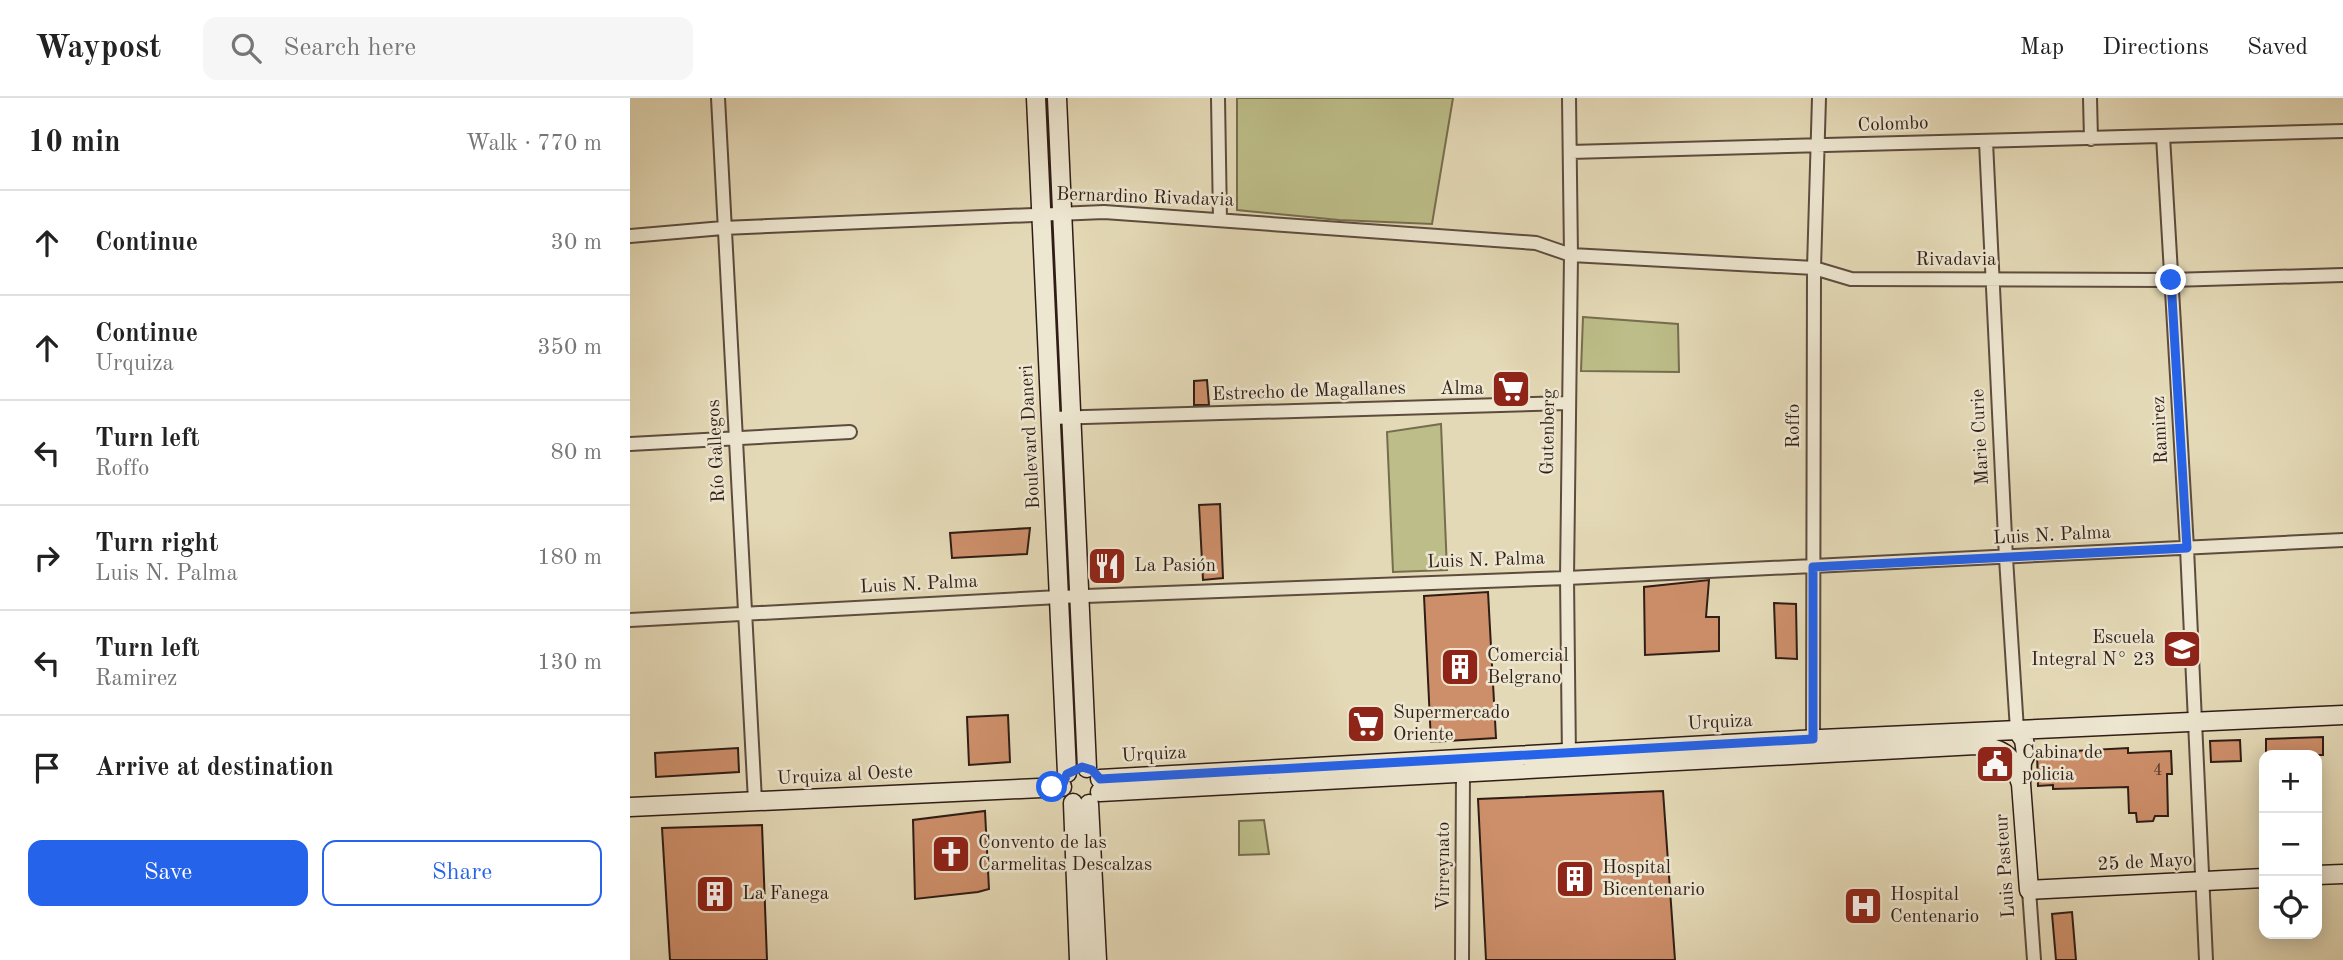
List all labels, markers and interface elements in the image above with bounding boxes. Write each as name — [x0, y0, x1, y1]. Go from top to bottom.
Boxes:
search box — [203, 17, 693, 80]
icon: search — [227, 29, 265, 67]
text: Waypost — [35, 32, 161, 65]
text: Search here — [283, 35, 416, 61]
text: Map — [2020, 36, 2064, 60]
text: Directions — [2102, 36, 2209, 60]
text: Saved — [2247, 36, 2308, 60]
street label: Colombo — [1857, 114, 1929, 136]
text: 10 min — [28, 128, 121, 158]
text: Walk · 770 m — [466, 132, 602, 155]
street label: Bernardino Rivadavia — [1056, 185, 1235, 211]
icon: ahead — [28, 224, 66, 262]
text: Continue — [95, 230, 198, 256]
text: 30 m — [551, 231, 602, 254]
street label: Rivadavia — [1916, 251, 1997, 270]
route end — [2155, 264, 2186, 295]
text: Continue — [95, 321, 198, 347]
icon: ahead — [28, 329, 66, 367]
text: 350 m — [537, 336, 602, 359]
text: Urquiza — [95, 352, 174, 375]
street label: Boulevard Daneri — [1018, 364, 1044, 510]
supermarket icon: Alma — [1490, 368, 1532, 410]
street label: Estrecho de Magallanes — [1212, 379, 1406, 405]
place label: Alma — [1440, 380, 1485, 399]
street label: Gutenberg — [1539, 388, 1559, 475]
street label: Marie Curie — [1969, 388, 1993, 486]
street label: Ramirez — [2150, 395, 2172, 465]
street label: Río Gallegos — [705, 399, 729, 503]
street label: Roffo — [1785, 404, 1804, 449]
text: Turn left — [95, 426, 200, 452]
icon: left — [28, 434, 66, 472]
text: 80 m — [551, 441, 602, 464]
text: Roffo — [95, 457, 149, 480]
street label: Luis N. Palma — [1993, 523, 2112, 549]
text: Turn right — [95, 531, 218, 557]
icon: right — [28, 539, 66, 577]
restaurant icon: La Pasión — [1086, 545, 1128, 587]
text: 180 m — [537, 546, 602, 569]
street label: Luis N. Palma — [1427, 549, 1546, 573]
place label: La Pasión — [1134, 557, 1216, 576]
text: Luis N. Palma — [95, 562, 238, 585]
street label: Luis N. Palma — [860, 572, 979, 598]
school or university icon: Escuela Integral N° 23 — [2161, 628, 2203, 670]
place label: Escuela Integral N° 23 — [2031, 629, 2156, 670]
text: Turn left — [95, 636, 200, 662]
icon: left — [28, 644, 66, 682]
building icon: Comercial Belgrano — [1439, 646, 1481, 688]
place label: Comercial Belgrano — [1487, 647, 1569, 688]
text: 130 m — [537, 651, 602, 674]
text: Ramirez — [95, 667, 177, 690]
supermarket icon: Supermercado Oriente — [1345, 703, 1387, 745]
place label: Supermercado Oriente — [1393, 704, 1510, 745]
street label: Urquiza — [1687, 712, 1754, 734]
public building icon: Cabina de policia — [1974, 743, 2016, 785]
street label: Urquiza — [1121, 744, 1188, 766]
place label: Cabina de policia — [2022, 744, 2103, 785]
icon: arrive — [28, 749, 66, 787]
map controls — [2259, 750, 2322, 939]
button: + — [2259, 750, 2322, 813]
text: Arrive at destination — [95, 755, 334, 781]
street label: Urquiza al Oeste — [777, 763, 913, 789]
house number: 4 — [2153, 763, 2163, 779]
route start — [1036, 771, 1067, 802]
street label: Luis Pasteur — [1993, 813, 2019, 919]
button: − — [2259, 813, 2322, 876]
street label: Virreynato — [1435, 821, 1454, 911]
church icon: Convento de las Carmelitas Descalzas — [930, 833, 972, 875]
place label: Convento de las Carmelitas Descalzas — [978, 834, 1152, 875]
button: Save — [28, 840, 308, 906]
button: Share — [322, 840, 602, 906]
street label: 25 de Mayo — [2097, 851, 2193, 875]
building icon: Hospital Bicentenario — [1554, 858, 1596, 900]
place label: Hospital Bicentenario — [1602, 859, 1705, 900]
building icon: La Fanega — [694, 873, 736, 915]
button: locate — [2259, 876, 2322, 939]
place label: La Fanega — [742, 885, 830, 904]
hospital icon: Hospital Centenario — [1842, 885, 1884, 927]
place label: Hospital Centenario — [1890, 886, 1979, 927]

